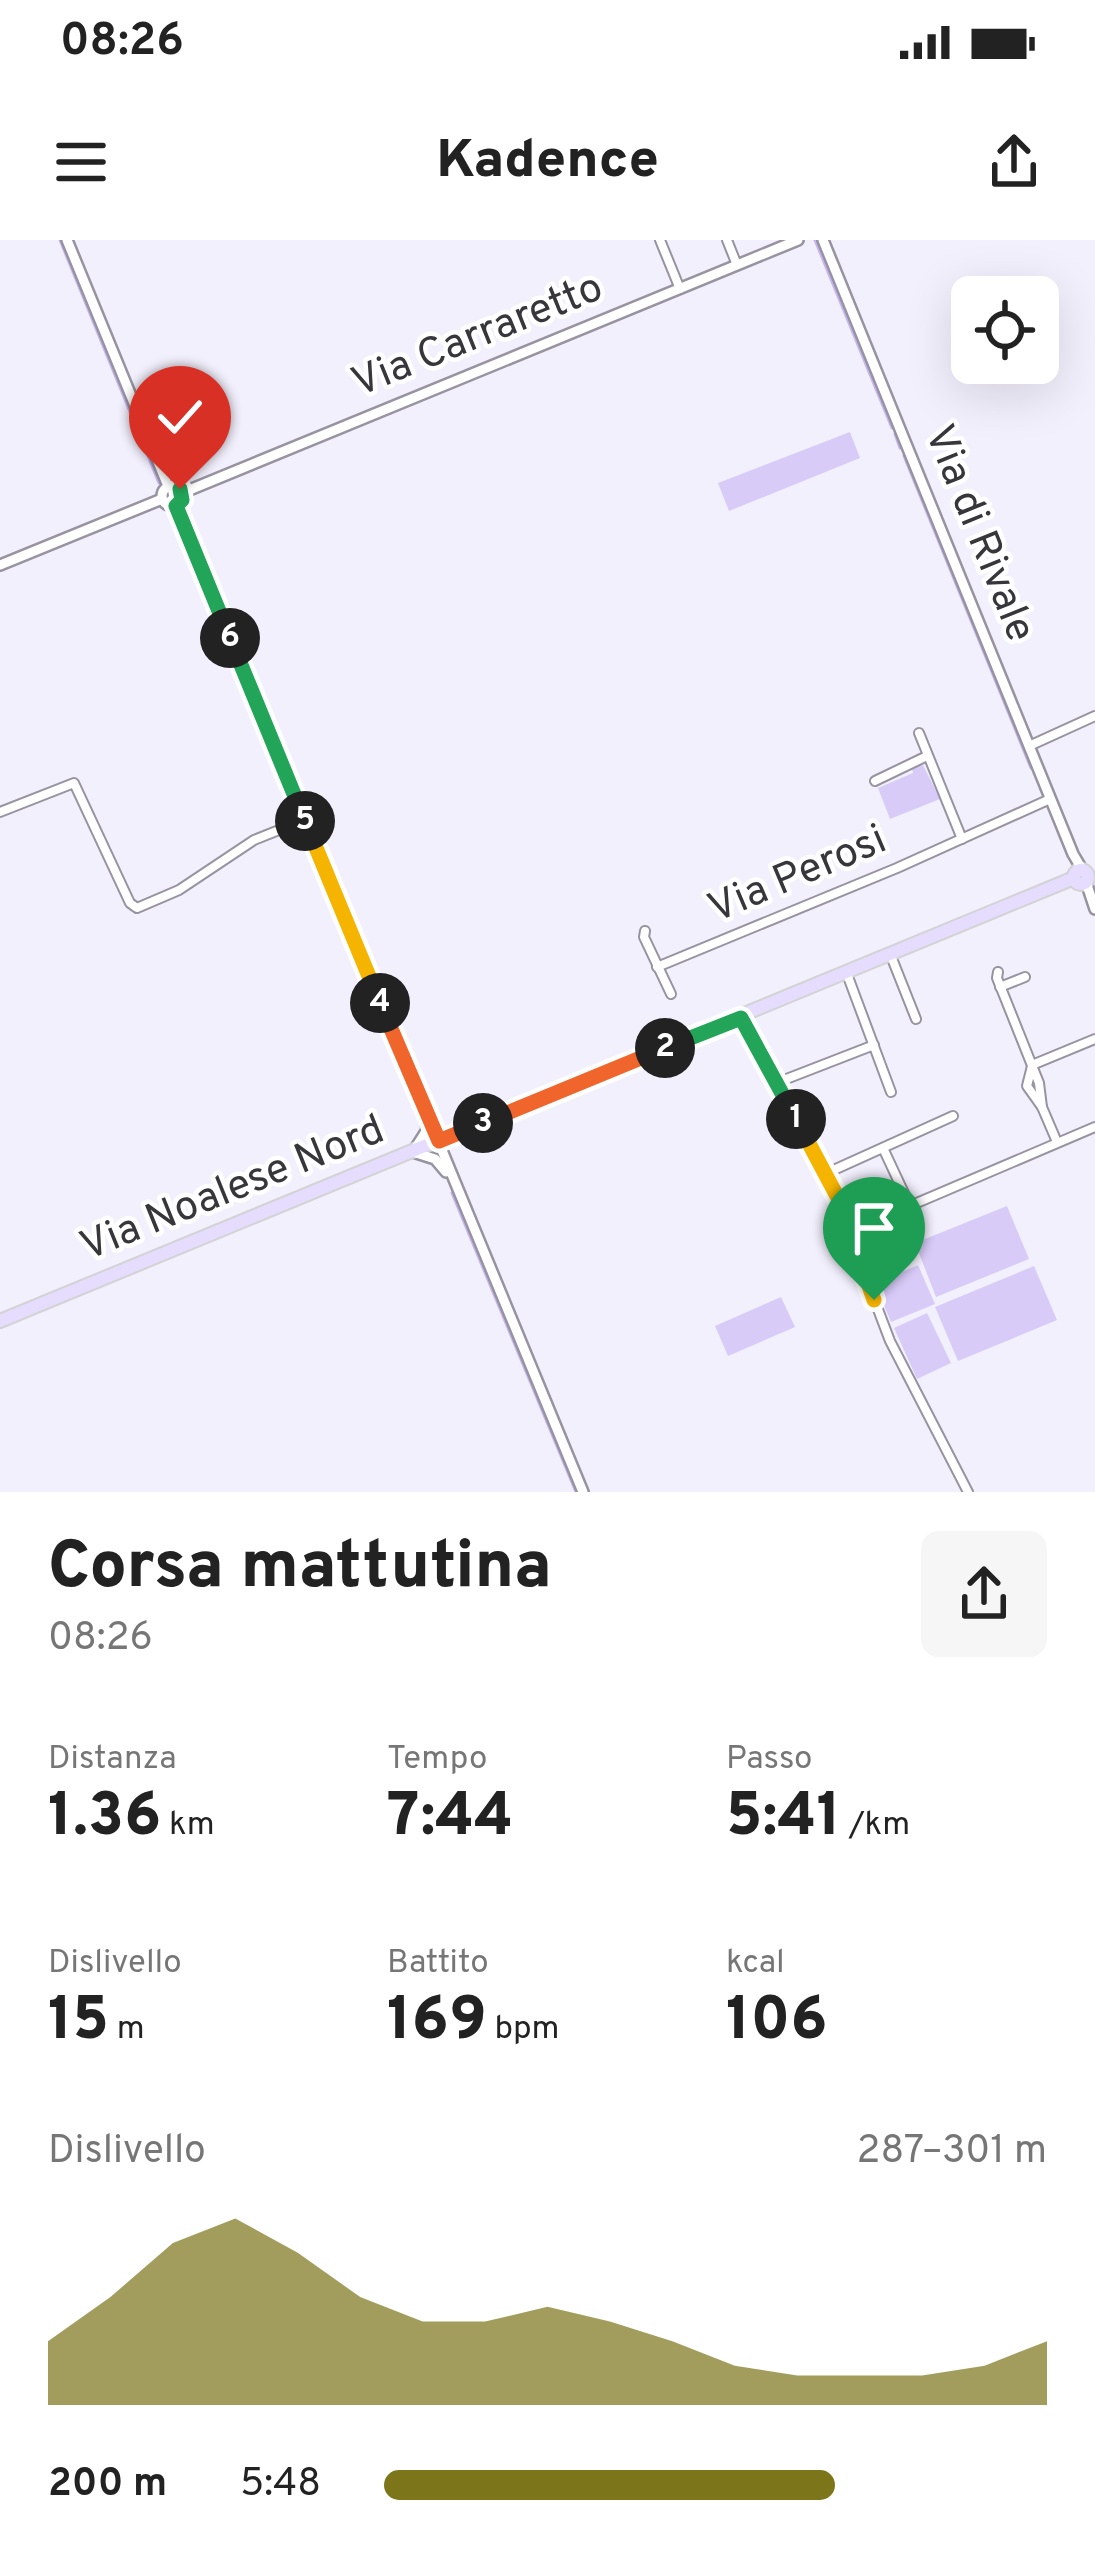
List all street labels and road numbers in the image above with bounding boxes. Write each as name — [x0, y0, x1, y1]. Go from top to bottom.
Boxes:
street label: Via Carraretto — [345, 263, 611, 411]
street label: Via di Rivale — [911, 418, 1045, 650]
street label: Via Perosi — [701, 815, 895, 937]
street label: Via Noalese Nord — [73, 1105, 393, 1275]

